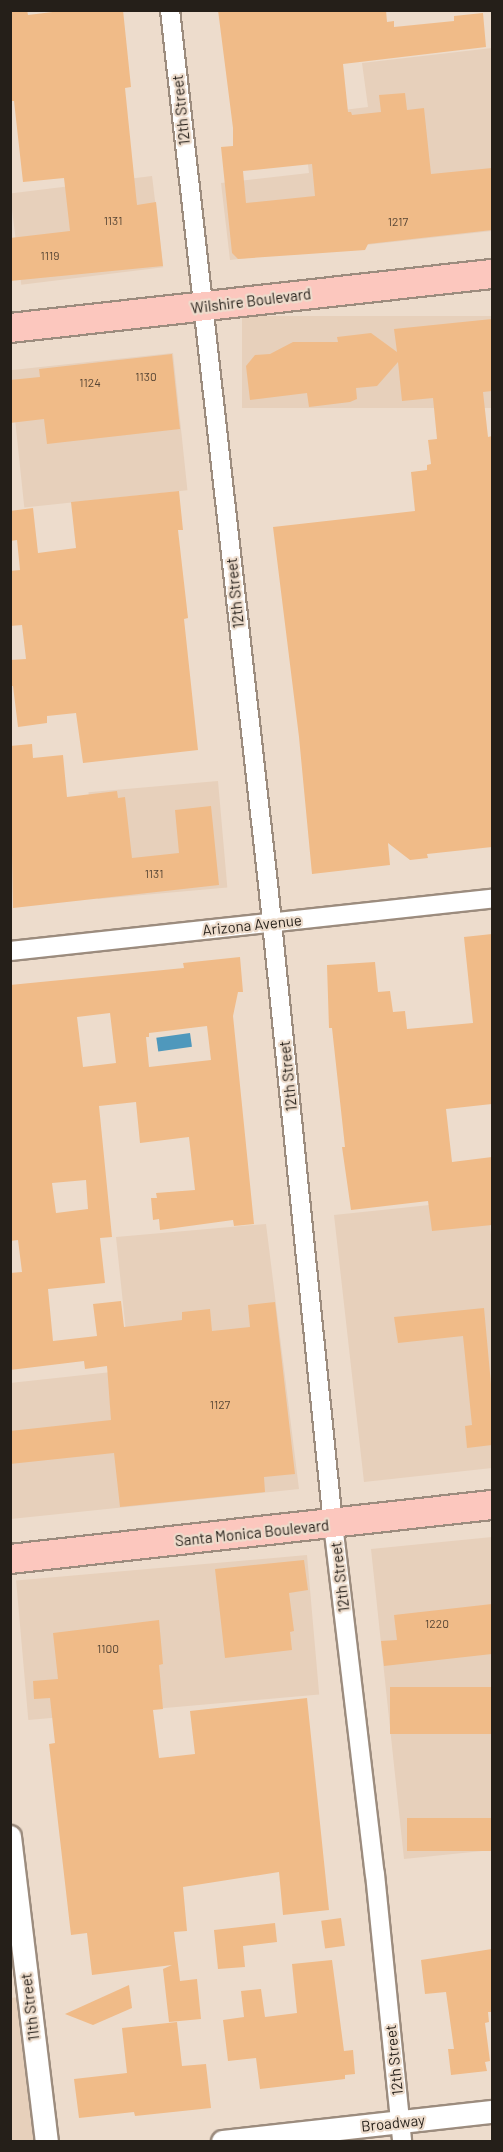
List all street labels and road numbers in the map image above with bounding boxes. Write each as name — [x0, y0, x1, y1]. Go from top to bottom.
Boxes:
street label: 12th Street — [168, 74, 194, 146]
street label: Wilshire Boulevard — [190, 285, 312, 317]
street label: 12th Street — [222, 557, 248, 629]
street label: Arizona Avenue — [202, 911, 302, 939]
street label: 12th Street — [275, 1040, 301, 1112]
street label: Santa Monica Boulevard — [174, 1516, 330, 1550]
street label: 12th Street — [327, 1541, 353, 1613]
street label: 11th Street — [17, 1972, 43, 2042]
street label: 12th Street — [381, 2024, 407, 2096]
street label: Broadway — [360, 2111, 426, 2135]

